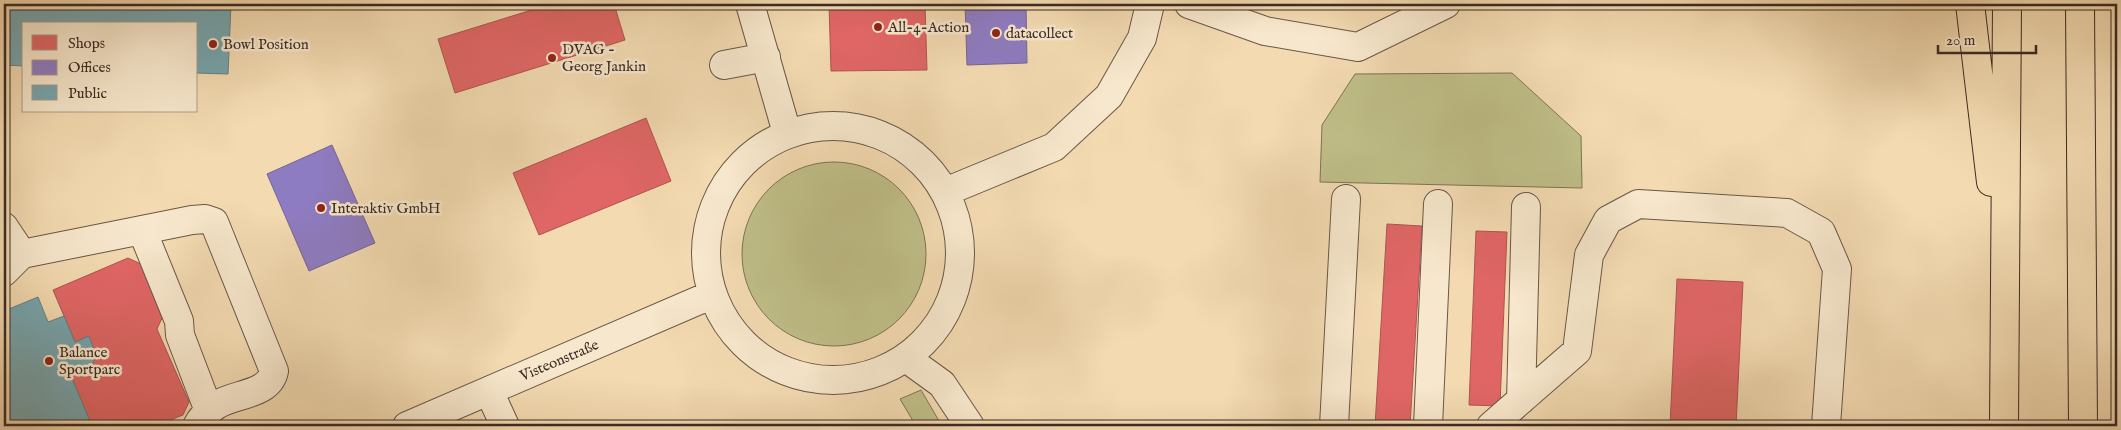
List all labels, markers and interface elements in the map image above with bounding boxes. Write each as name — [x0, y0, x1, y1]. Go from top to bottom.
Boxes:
place label: All-4-Action — [887, 18, 969, 37]
marker: All-4-Action — [872, 21, 884, 33]
legend — [22, 22, 198, 112]
scale bar — [1938, 22, 2036, 54]
place label: datacollect — [1006, 24, 1073, 43]
marker: datacollect — [990, 27, 1002, 39]
text: 20 m — [1946, 31, 1976, 50]
text: Shops — [68, 34, 105, 53]
place label: Bowl Position — [223, 35, 309, 54]
marker: Bowl Position — [207, 38, 219, 50]
place label: DVAG - Georg Jankin — [562, 40, 646, 76]
marker: DVAG - Georg Jankin — [546, 52, 558, 64]
text: Offices — [68, 58, 111, 77]
text: Public — [68, 84, 107, 103]
place label: Interaktiv GmbH — [331, 199, 441, 218]
marker: Interaktiv GmbH — [315, 202, 327, 214]
street label: Visteonstraße — [516, 335, 602, 386]
place label: Balance Sportparc — [59, 343, 120, 379]
marker: Balance Sportparc — [43, 355, 55, 367]

